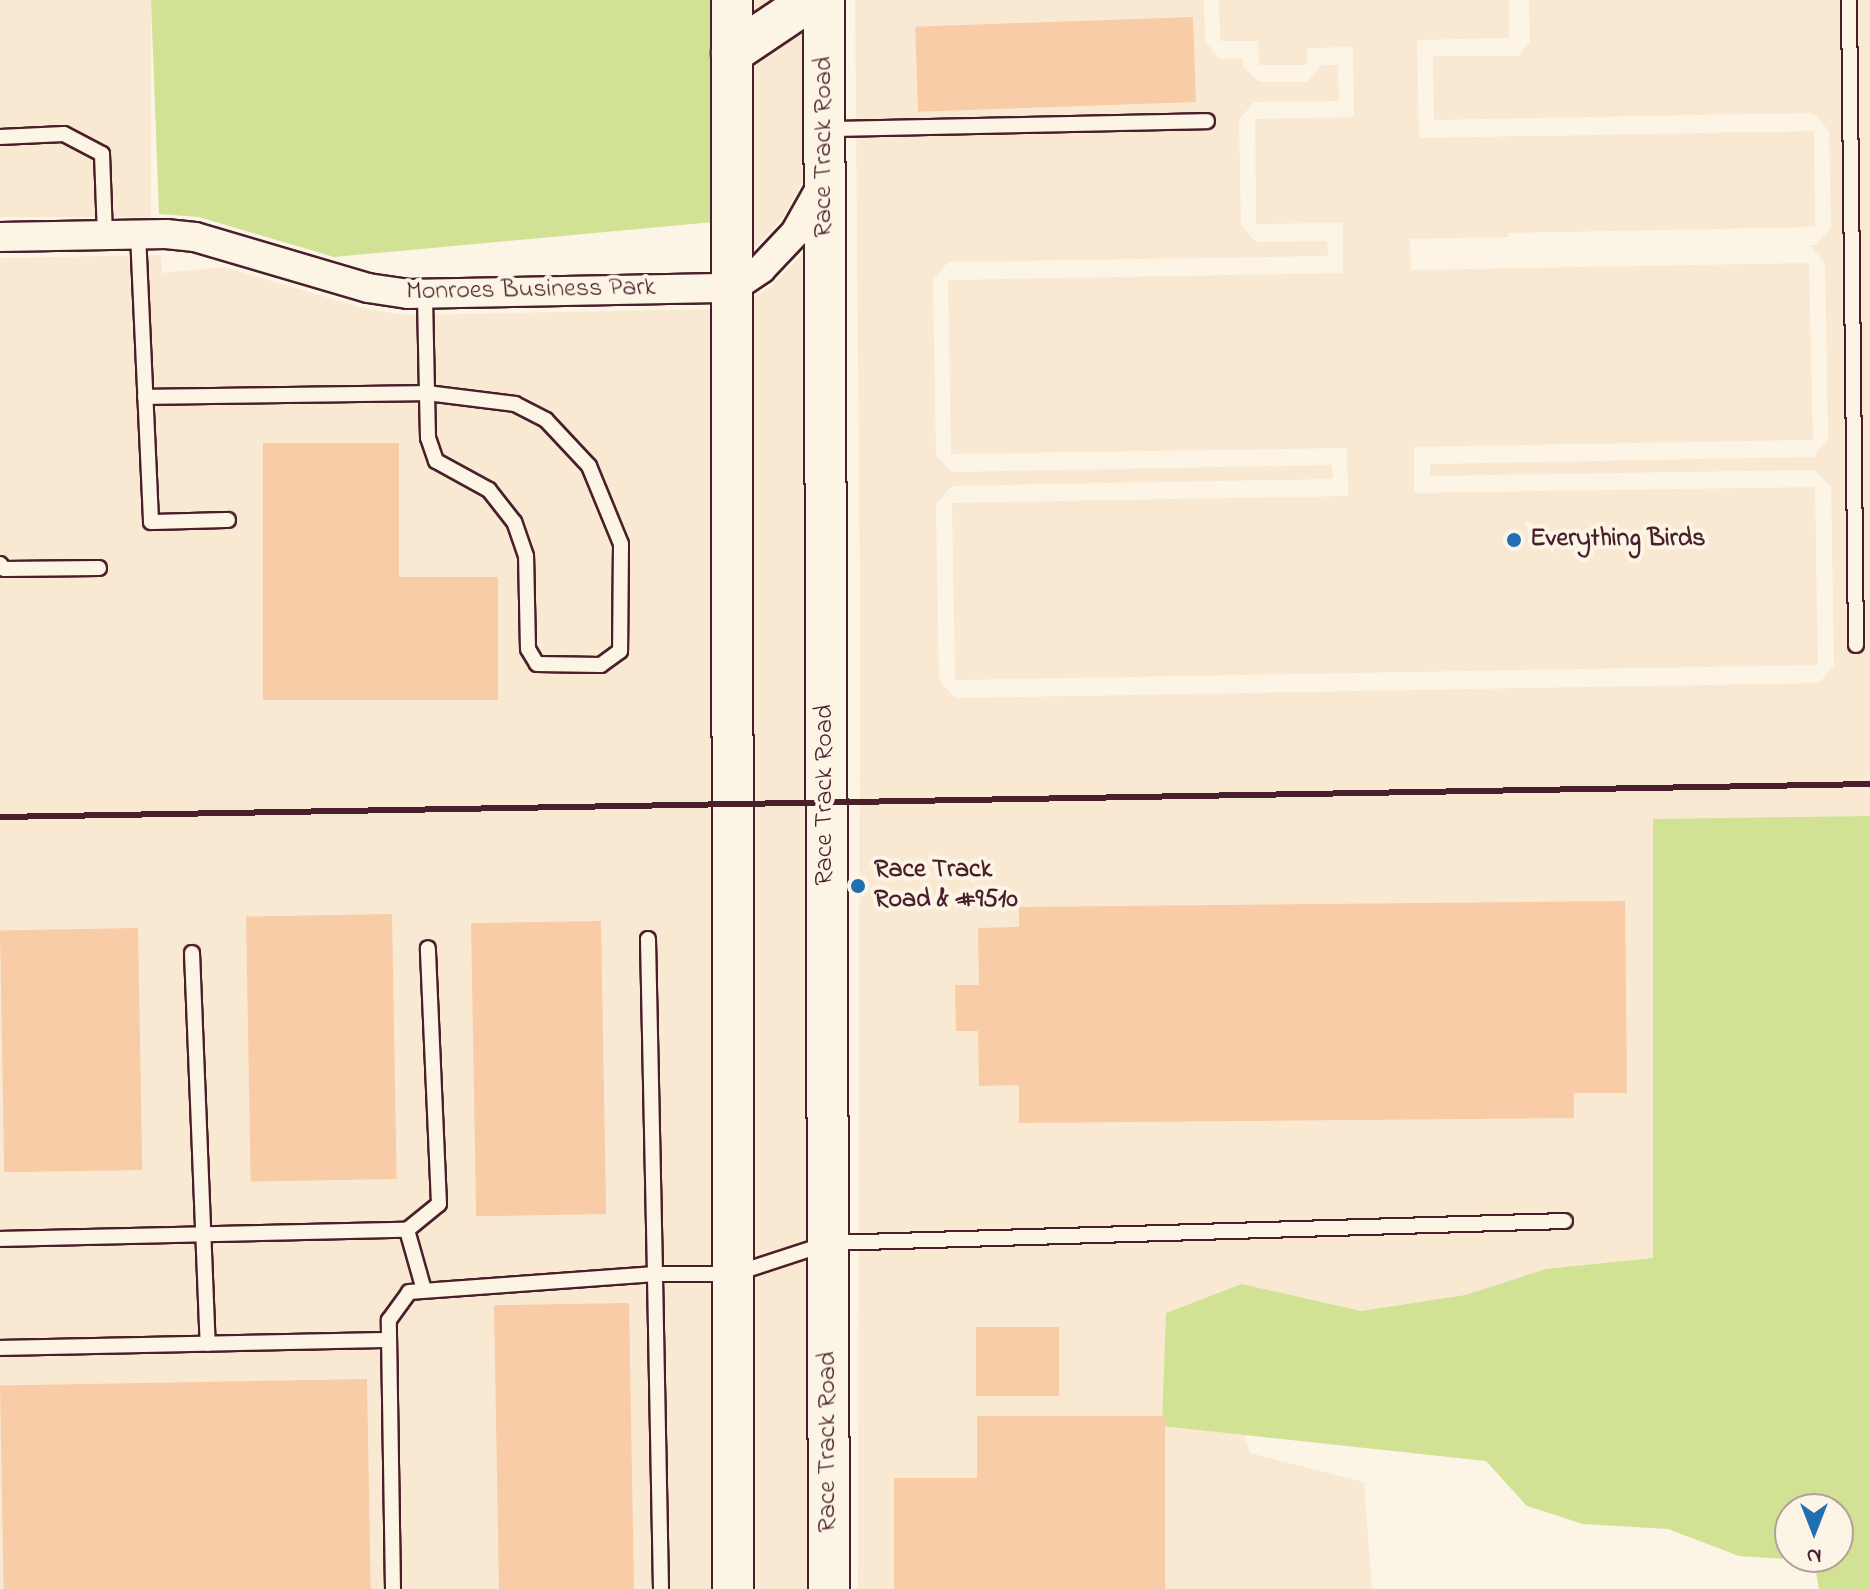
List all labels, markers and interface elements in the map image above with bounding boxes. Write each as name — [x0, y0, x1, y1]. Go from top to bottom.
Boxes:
street label: Race Track Road — [809, 56, 841, 238]
street label: Monroes Business Park — [406, 273, 656, 309]
place label: Everything Birds — [1530, 524, 1706, 556]
marker: Everything Birds — [1505, 531, 1523, 549]
street label: Race Track Road — [810, 704, 842, 886]
place label: Race Track Road & #9510 — [874, 855, 1018, 916]
marker: Race Track Road & #9510 — [849, 877, 867, 895]
street label: Race Track Road — [813, 1351, 845, 1533]
north arrow — [1774, 1493, 1854, 1573]
text: N — [1807, 1539, 1821, 1571]

